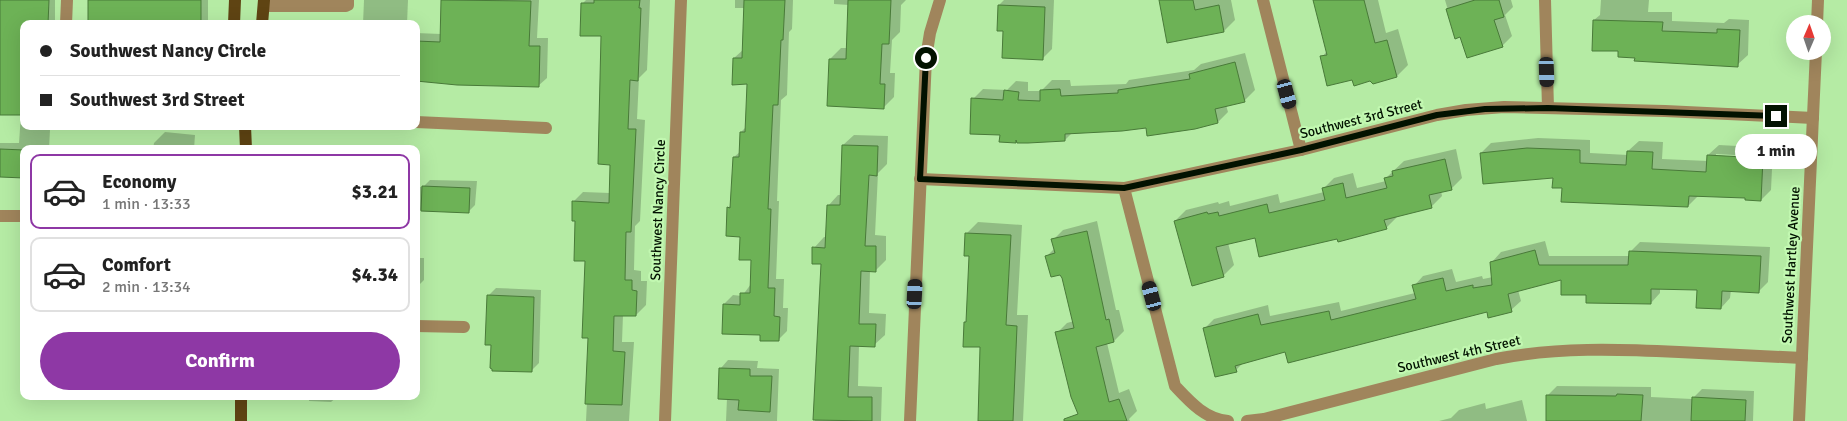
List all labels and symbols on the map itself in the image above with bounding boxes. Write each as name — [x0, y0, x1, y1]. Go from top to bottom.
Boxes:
north arrow — [1786, 15, 1831, 60]
route start — [915, 47, 937, 69]
car — [1538, 57, 1555, 87]
car — [1275, 78, 1298, 110]
street label: Southwest 3rd Street — [1298, 96, 1424, 142]
route end — [1765, 105, 1787, 127]
callout: 1 min — [1735, 134, 1817, 168]
street label: Southwest Nancy Circle — [647, 139, 669, 281]
street label: Southwest Hartley Avenue — [1778, 186, 1804, 344]
car — [906, 279, 923, 309]
car — [1140, 280, 1163, 312]
street label: Southwest 4th Street — [1396, 332, 1522, 376]

